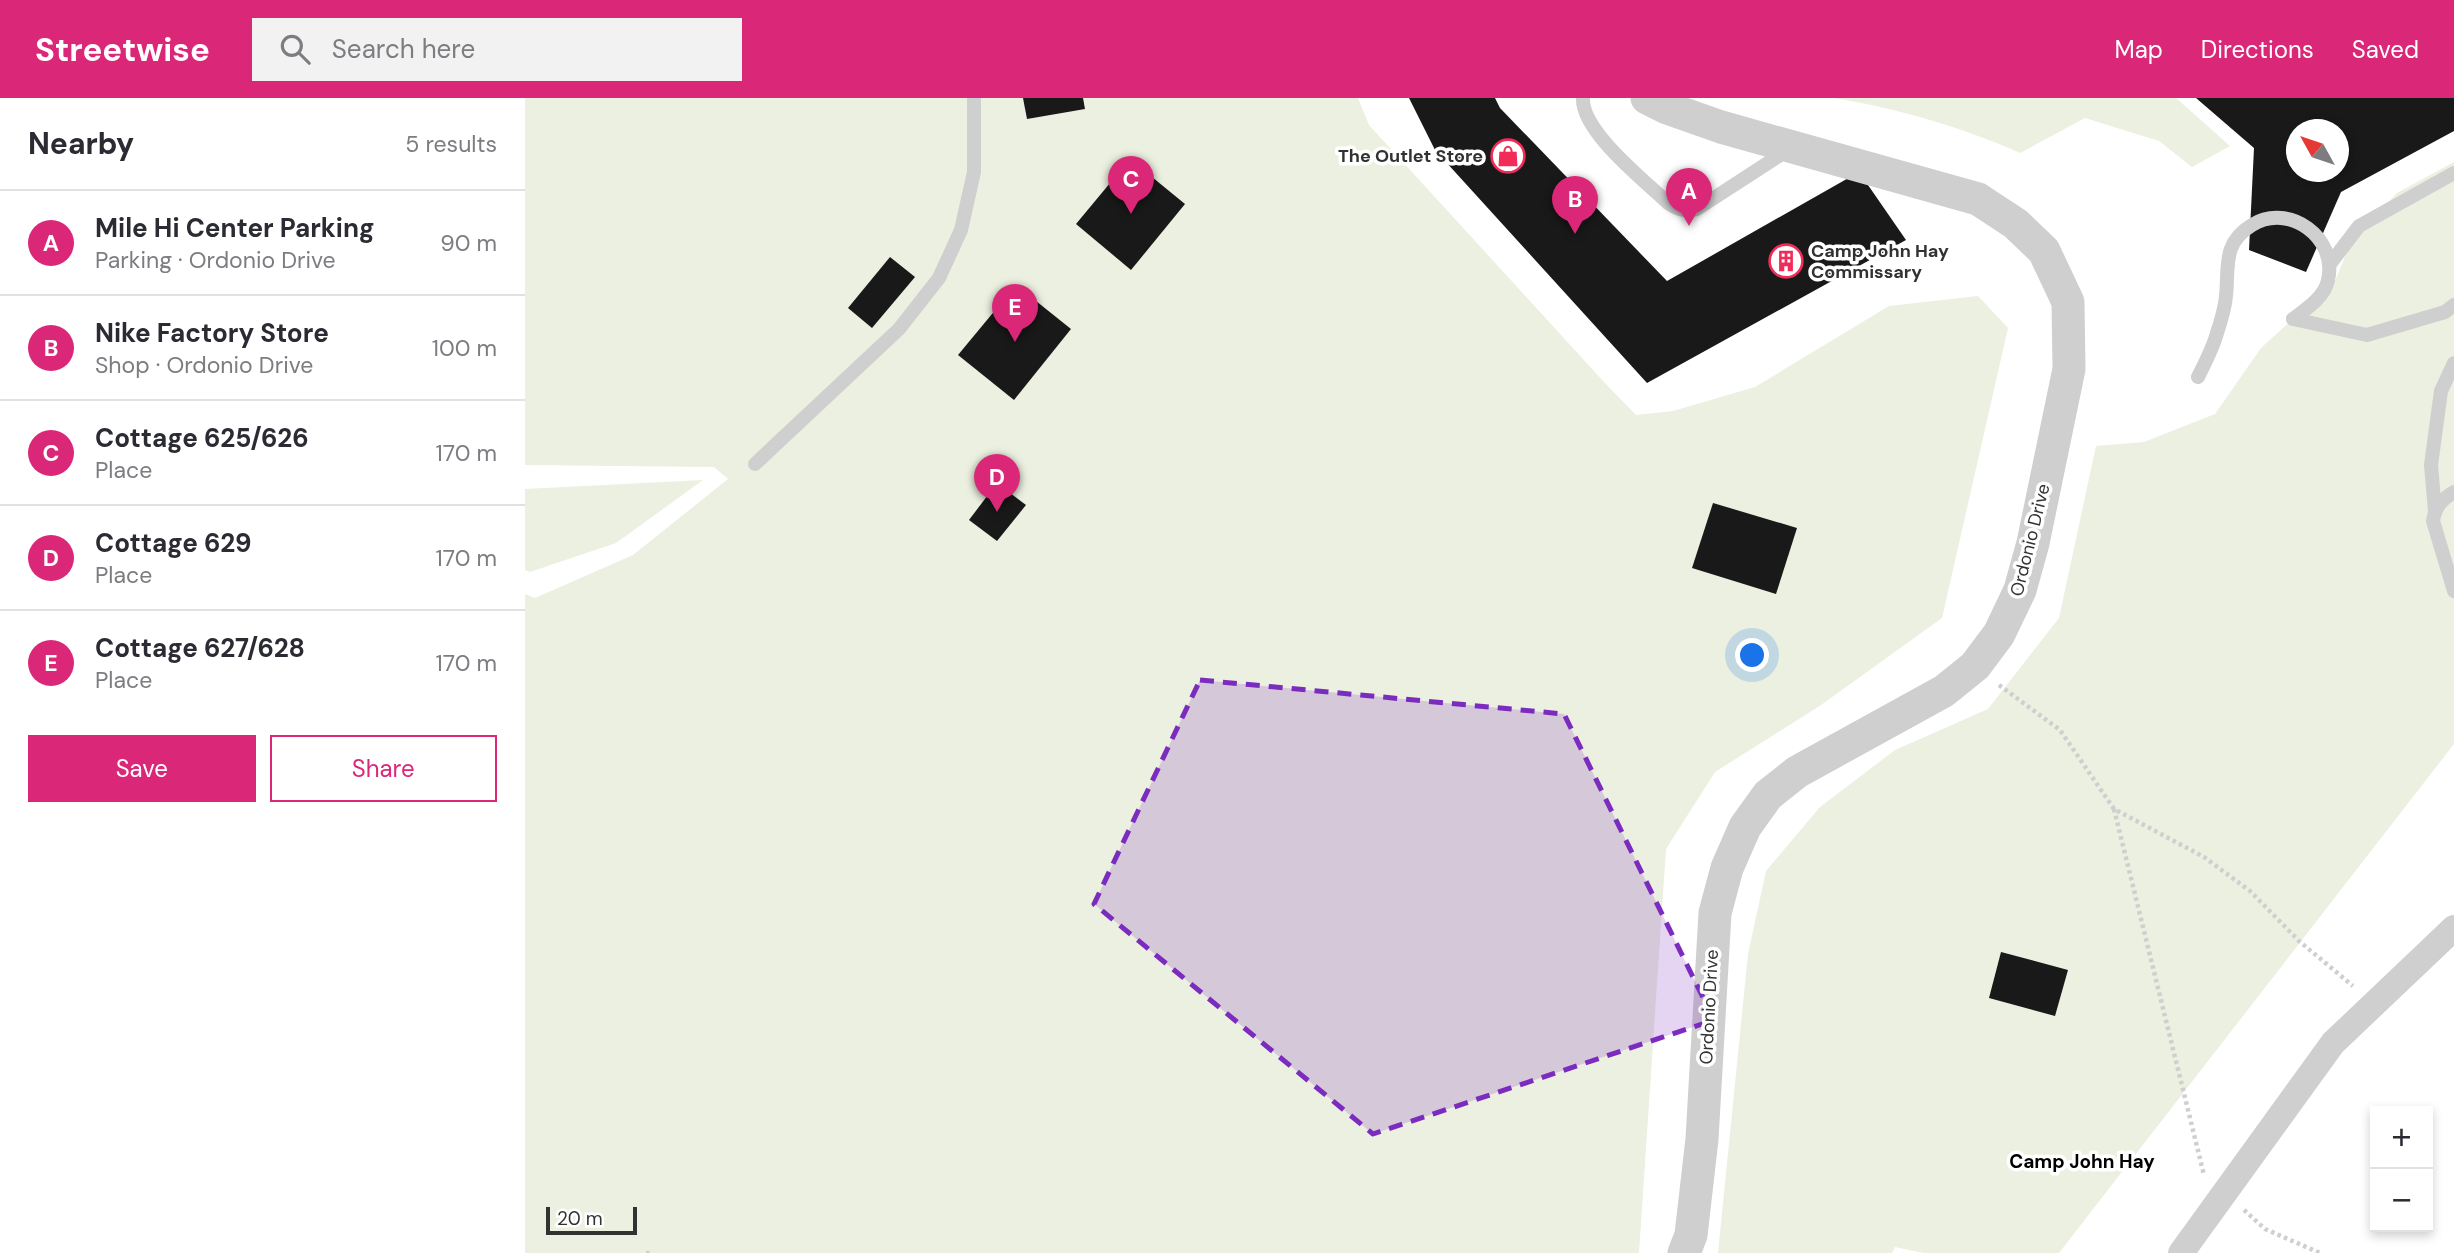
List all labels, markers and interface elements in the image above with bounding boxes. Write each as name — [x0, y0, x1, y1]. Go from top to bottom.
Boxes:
search box — [252, 18, 742, 81]
text: Streetwise — [35, 28, 210, 71]
icon: search — [276, 30, 314, 68]
text: Search here — [332, 32, 475, 66]
text: Map — [2115, 34, 2163, 65]
text: Directions — [2201, 34, 2314, 65]
text: Saved — [2352, 34, 2419, 65]
north arrow — [2286, 119, 2349, 182]
text: Nearby — [28, 124, 134, 163]
text: 5 results — [405, 129, 497, 159]
shop icon: The Outlet Store — [1489, 137, 1527, 175]
place label: The Outlet Store — [1338, 144, 1483, 168]
pin: C — [1108, 156, 1154, 214]
pin: A — [1666, 168, 1712, 226]
pin: B — [1552, 176, 1598, 234]
text: Mile Hi Center Parking — [95, 211, 375, 245]
text: A — [43, 228, 59, 258]
text: 90 m — [440, 228, 497, 258]
place label: Camp John Hay Commissary — [1811, 239, 1949, 284]
building icon: Camp John Hay Commissary — [1767, 242, 1805, 280]
text: Parking · Ordonio Drive — [95, 245, 336, 275]
pin: E — [992, 284, 1038, 342]
text: Nike Factory Store — [95, 316, 329, 350]
text: B — [44, 333, 58, 363]
text: 100 m — [432, 333, 497, 363]
text: Shop · Ordonio Drive — [95, 350, 313, 380]
text: Cottage 625/626 — [95, 421, 309, 455]
text: C — [43, 438, 59, 468]
text: 170 m — [436, 438, 497, 468]
pin: D — [974, 454, 1020, 512]
text: Place — [95, 455, 152, 485]
street label: Ordonio Drive — [2004, 481, 2056, 599]
text: Cottage 629 — [95, 526, 252, 560]
text: D — [43, 543, 59, 573]
text: 170 m — [436, 543, 497, 573]
text: Place — [95, 560, 152, 590]
text: Cottage 627/628 — [95, 631, 305, 665]
your location — [1735, 638, 1769, 672]
text: E — [44, 648, 58, 678]
text: 170 m — [436, 648, 497, 678]
text: Place — [95, 665, 152, 695]
button: Save — [28, 735, 256, 802]
button: Share — [270, 735, 497, 802]
street label: Ordonio Drive — [1694, 949, 1724, 1065]
map controls — [2370, 1106, 2433, 1232]
button: + — [2370, 1106, 2433, 1169]
district label: Camp John Hay — [2009, 1149, 2155, 1174]
button: − — [2370, 1169, 2433, 1232]
scale bar — [546, 1204, 637, 1236]
text: 20 m — [557, 1206, 603, 1231]

